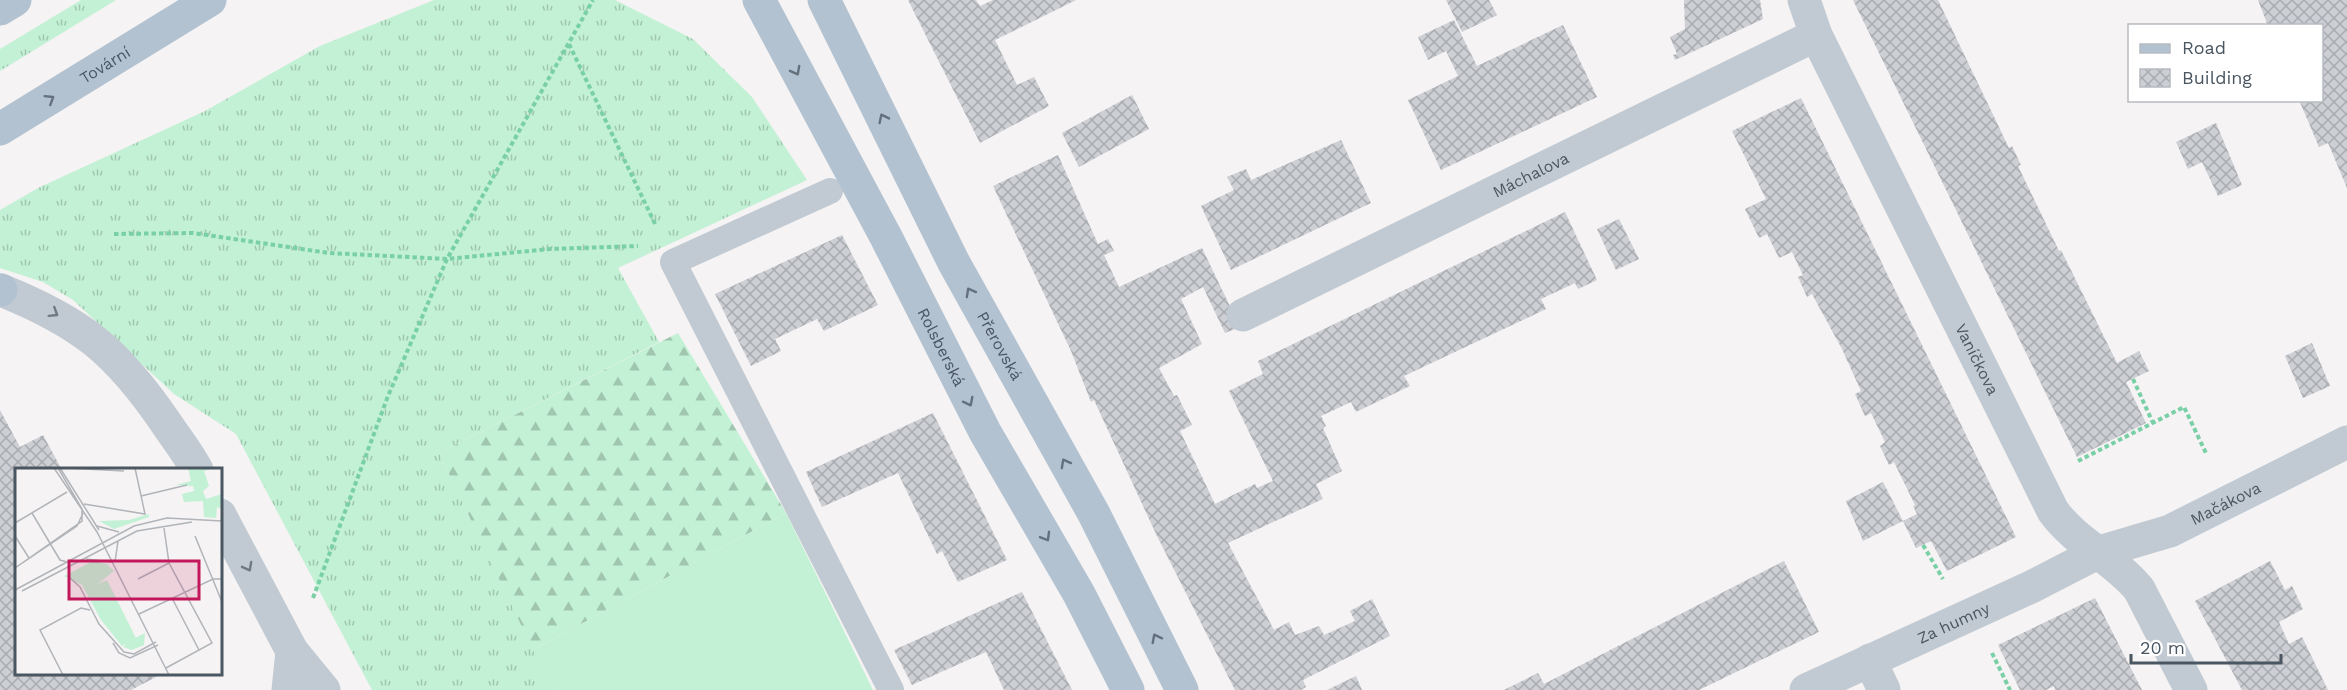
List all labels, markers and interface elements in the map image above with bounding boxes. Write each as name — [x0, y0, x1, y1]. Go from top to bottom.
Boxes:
legend — [2128, 24, 2323, 102]
text: Road — [2182, 37, 2226, 58]
street label: Tovární — [76, 42, 133, 87]
one-way arrow — [789, 65, 800, 75]
text: Building — [2182, 67, 2252, 88]
one-way arrow — [44, 94, 54, 106]
one-way arrow — [878, 114, 890, 125]
street label: Máchalova — [1489, 148, 1572, 201]
one-way arrow — [966, 288, 978, 299]
street label: Rolsberská — [914, 304, 969, 389]
one-way arrow — [48, 306, 58, 318]
street label: Přerovská — [973, 308, 1027, 383]
street label: Vaníčkova — [1952, 320, 2003, 398]
one-way arrow — [962, 395, 974, 406]
one-way arrow — [1061, 459, 1073, 469]
inset map — [15, 468, 222, 675]
street label: Mačákova — [2187, 478, 2264, 529]
one-way arrow — [1039, 531, 1050, 541]
one-way arrow — [241, 561, 252, 571]
street label: Za humny — [1914, 598, 1993, 647]
scale bar — [2131, 627, 2281, 665]
one-way arrow — [1151, 633, 1163, 644]
text: 20 m — [2140, 637, 2185, 658]

